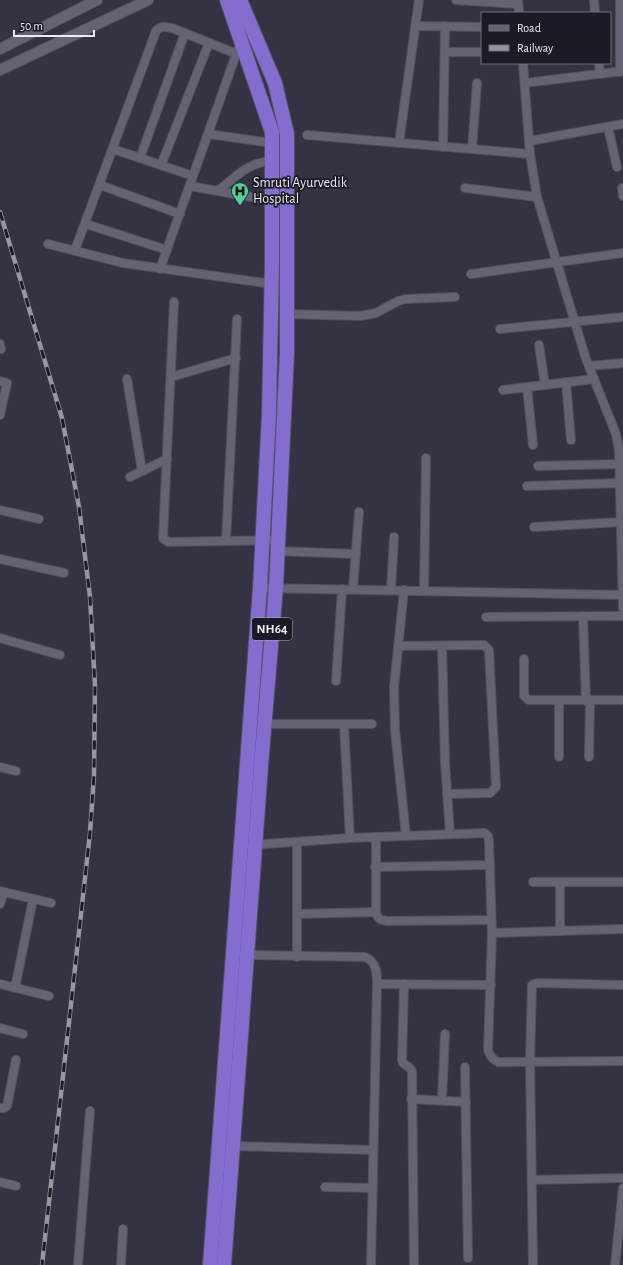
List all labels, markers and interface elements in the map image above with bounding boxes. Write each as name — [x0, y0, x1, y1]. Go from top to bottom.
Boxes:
scale bar — [14, 12, 94, 38]
legend — [481, 12, 611, 64]
text: 50 m — [20, 20, 43, 32]
text: Road — [517, 22, 541, 34]
text: Railway — [517, 42, 553, 55]
place label: Smruti Ayurvedik Hospital — [253, 176, 348, 206]
hospital icon: Smruti Ayurvedik Hospital — [230, 181, 250, 206]
road number: NH64 — [252, 618, 292, 640]

